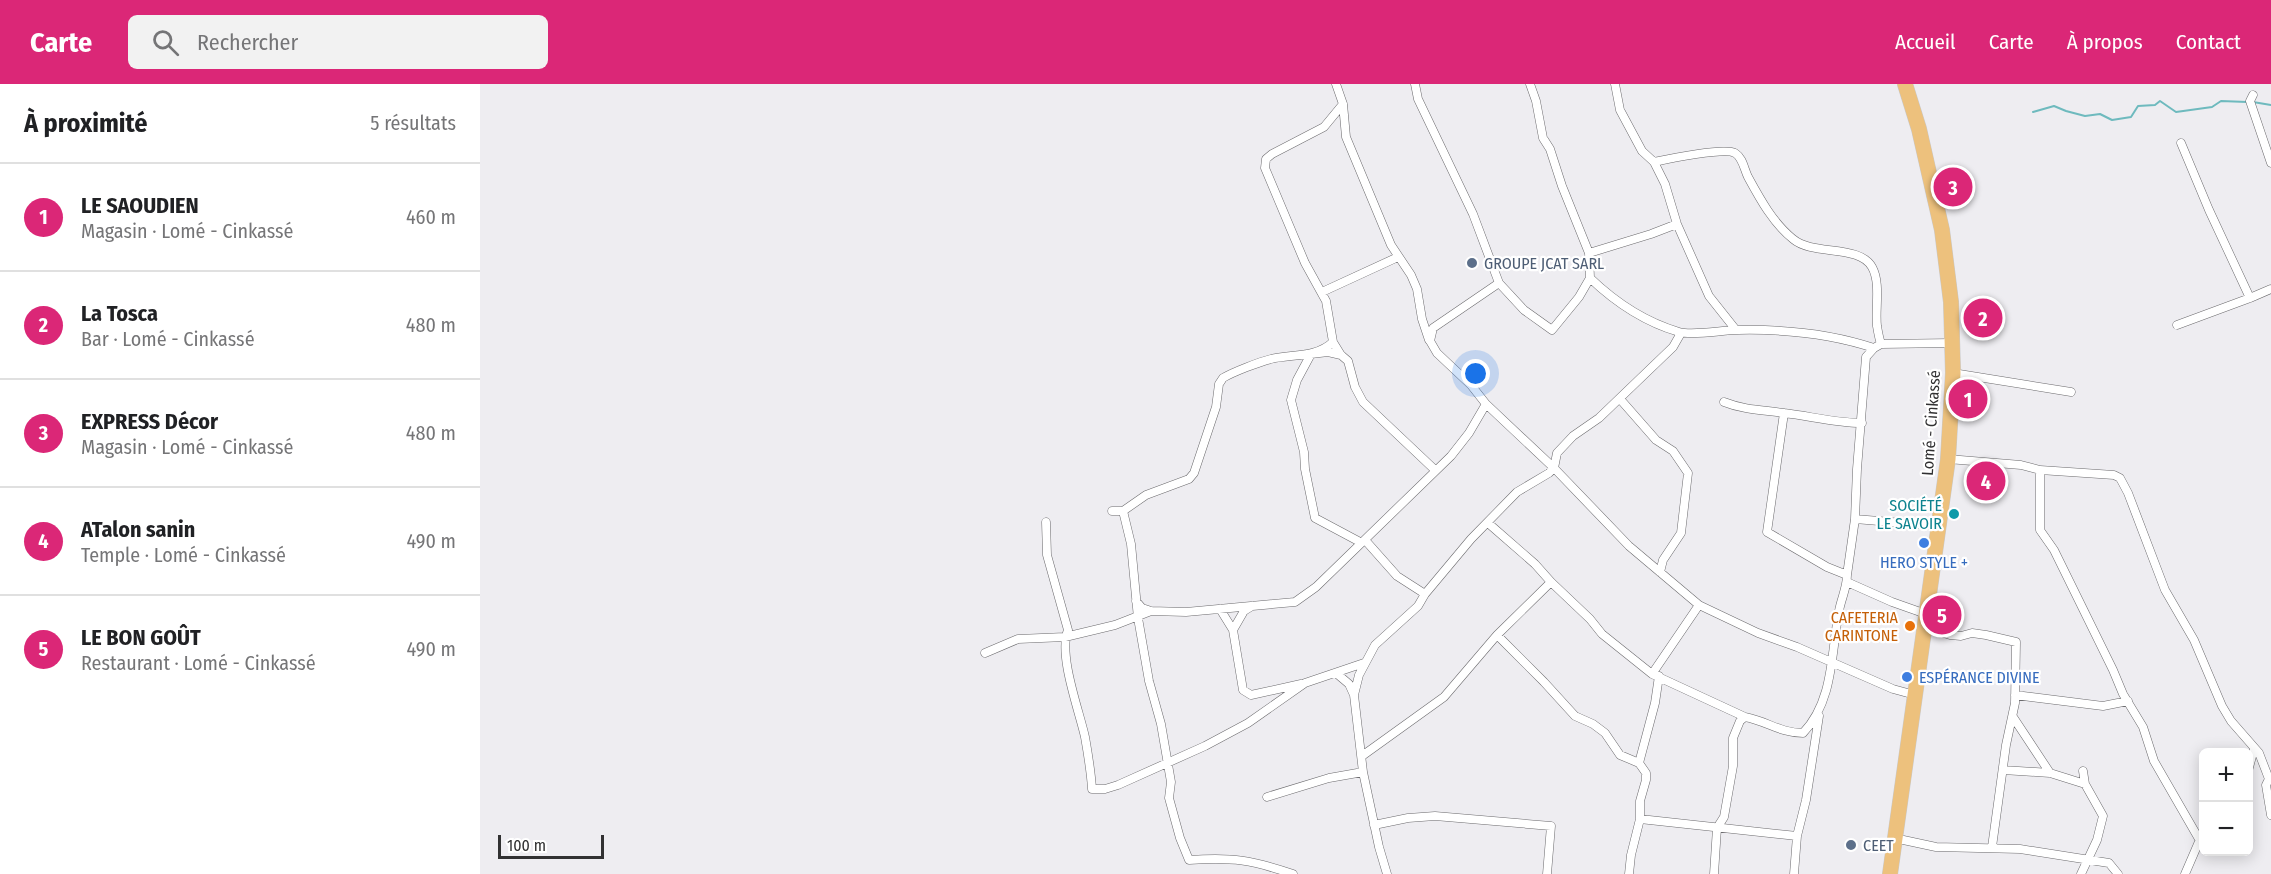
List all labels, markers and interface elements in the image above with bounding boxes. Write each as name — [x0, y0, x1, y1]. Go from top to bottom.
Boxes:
search box — [128, 15, 548, 69]
text: Carte — [30, 26, 92, 59]
icon: search — [149, 26, 182, 59]
text: Rechercher — [197, 29, 298, 56]
text: Accueil — [1895, 29, 1956, 55]
text: Carte — [1989, 29, 2034, 55]
text: À propos — [2067, 29, 2143, 55]
text: Contact — [2176, 29, 2241, 55]
text: À proximité — [24, 108, 147, 139]
text: 5 résultats — [370, 111, 456, 135]
pin: 3 — [1934, 164, 1972, 210]
text: LE SAOUDIEN — [81, 192, 199, 219]
text: 1 — [39, 205, 48, 229]
text: 460 m — [406, 205, 456, 229]
text: Magasin · Lomé - Cinkassé — [81, 219, 293, 243]
place label: GROUPE JCAT SARL — [1484, 254, 1604, 273]
marker: GROUPE JCAT SARL — [1465, 256, 1479, 270]
pin: 2 — [1964, 296, 2002, 340]
text: La Tosca — [81, 300, 158, 327]
text: 2 — [39, 313, 48, 337]
text: 480 m — [406, 313, 456, 337]
text: Bar · Lomé - Cinkassé — [81, 327, 255, 351]
your location — [1461, 359, 1490, 388]
street label: Lomé - Cinkassé — [1918, 370, 1944, 476]
pin: 1 — [1948, 376, 1988, 422]
text: EXPRESS Décor — [81, 408, 218, 435]
text: 3 — [39, 421, 48, 445]
text: 480 m — [406, 421, 456, 445]
text: Magasin · Lomé - Cinkassé — [81, 435, 293, 459]
pin: 4 — [1966, 458, 2006, 504]
place label: SOCIÉTÉ LE SAVOIR — [1877, 496, 1942, 533]
marker: SOCIÉTÉ LE SAVOIR — [1947, 507, 1961, 521]
text: ATalon sanin — [81, 516, 195, 543]
text: 4 — [38, 529, 49, 553]
text: 490 m — [406, 529, 456, 553]
marker: HERO STYLE + — [1917, 536, 1931, 550]
text: Temple · Lomé - Cinkassé — [81, 543, 286, 567]
place label: HERO STYLE + — [1880, 553, 1968, 572]
pin: 5 — [1922, 592, 1962, 638]
place label: CAFETERIA CARINTONE — [1825, 608, 1899, 645]
marker: CAFETERIA CARINTONE — [1903, 619, 1917, 633]
text: LE BON GOÛT — [81, 624, 201, 651]
text: 5 — [39, 637, 48, 661]
text: 490 m — [406, 637, 456, 661]
text: Restaurant · Lomé - Cinkassé — [81, 651, 316, 675]
place label: ESPÉRANCE DIVINE — [1919, 668, 2039, 687]
marker: ESPÉRANCE DIVINE — [1900, 670, 1914, 684]
map controls — [2199, 748, 2253, 856]
button: + — [2199, 748, 2253, 802]
button: − — [2199, 802, 2253, 856]
scale bar — [498, 832, 604, 860]
text: 100 m — [507, 836, 546, 855]
place label: CEET — [1863, 836, 1894, 855]
marker: CEET — [1844, 838, 1858, 852]

